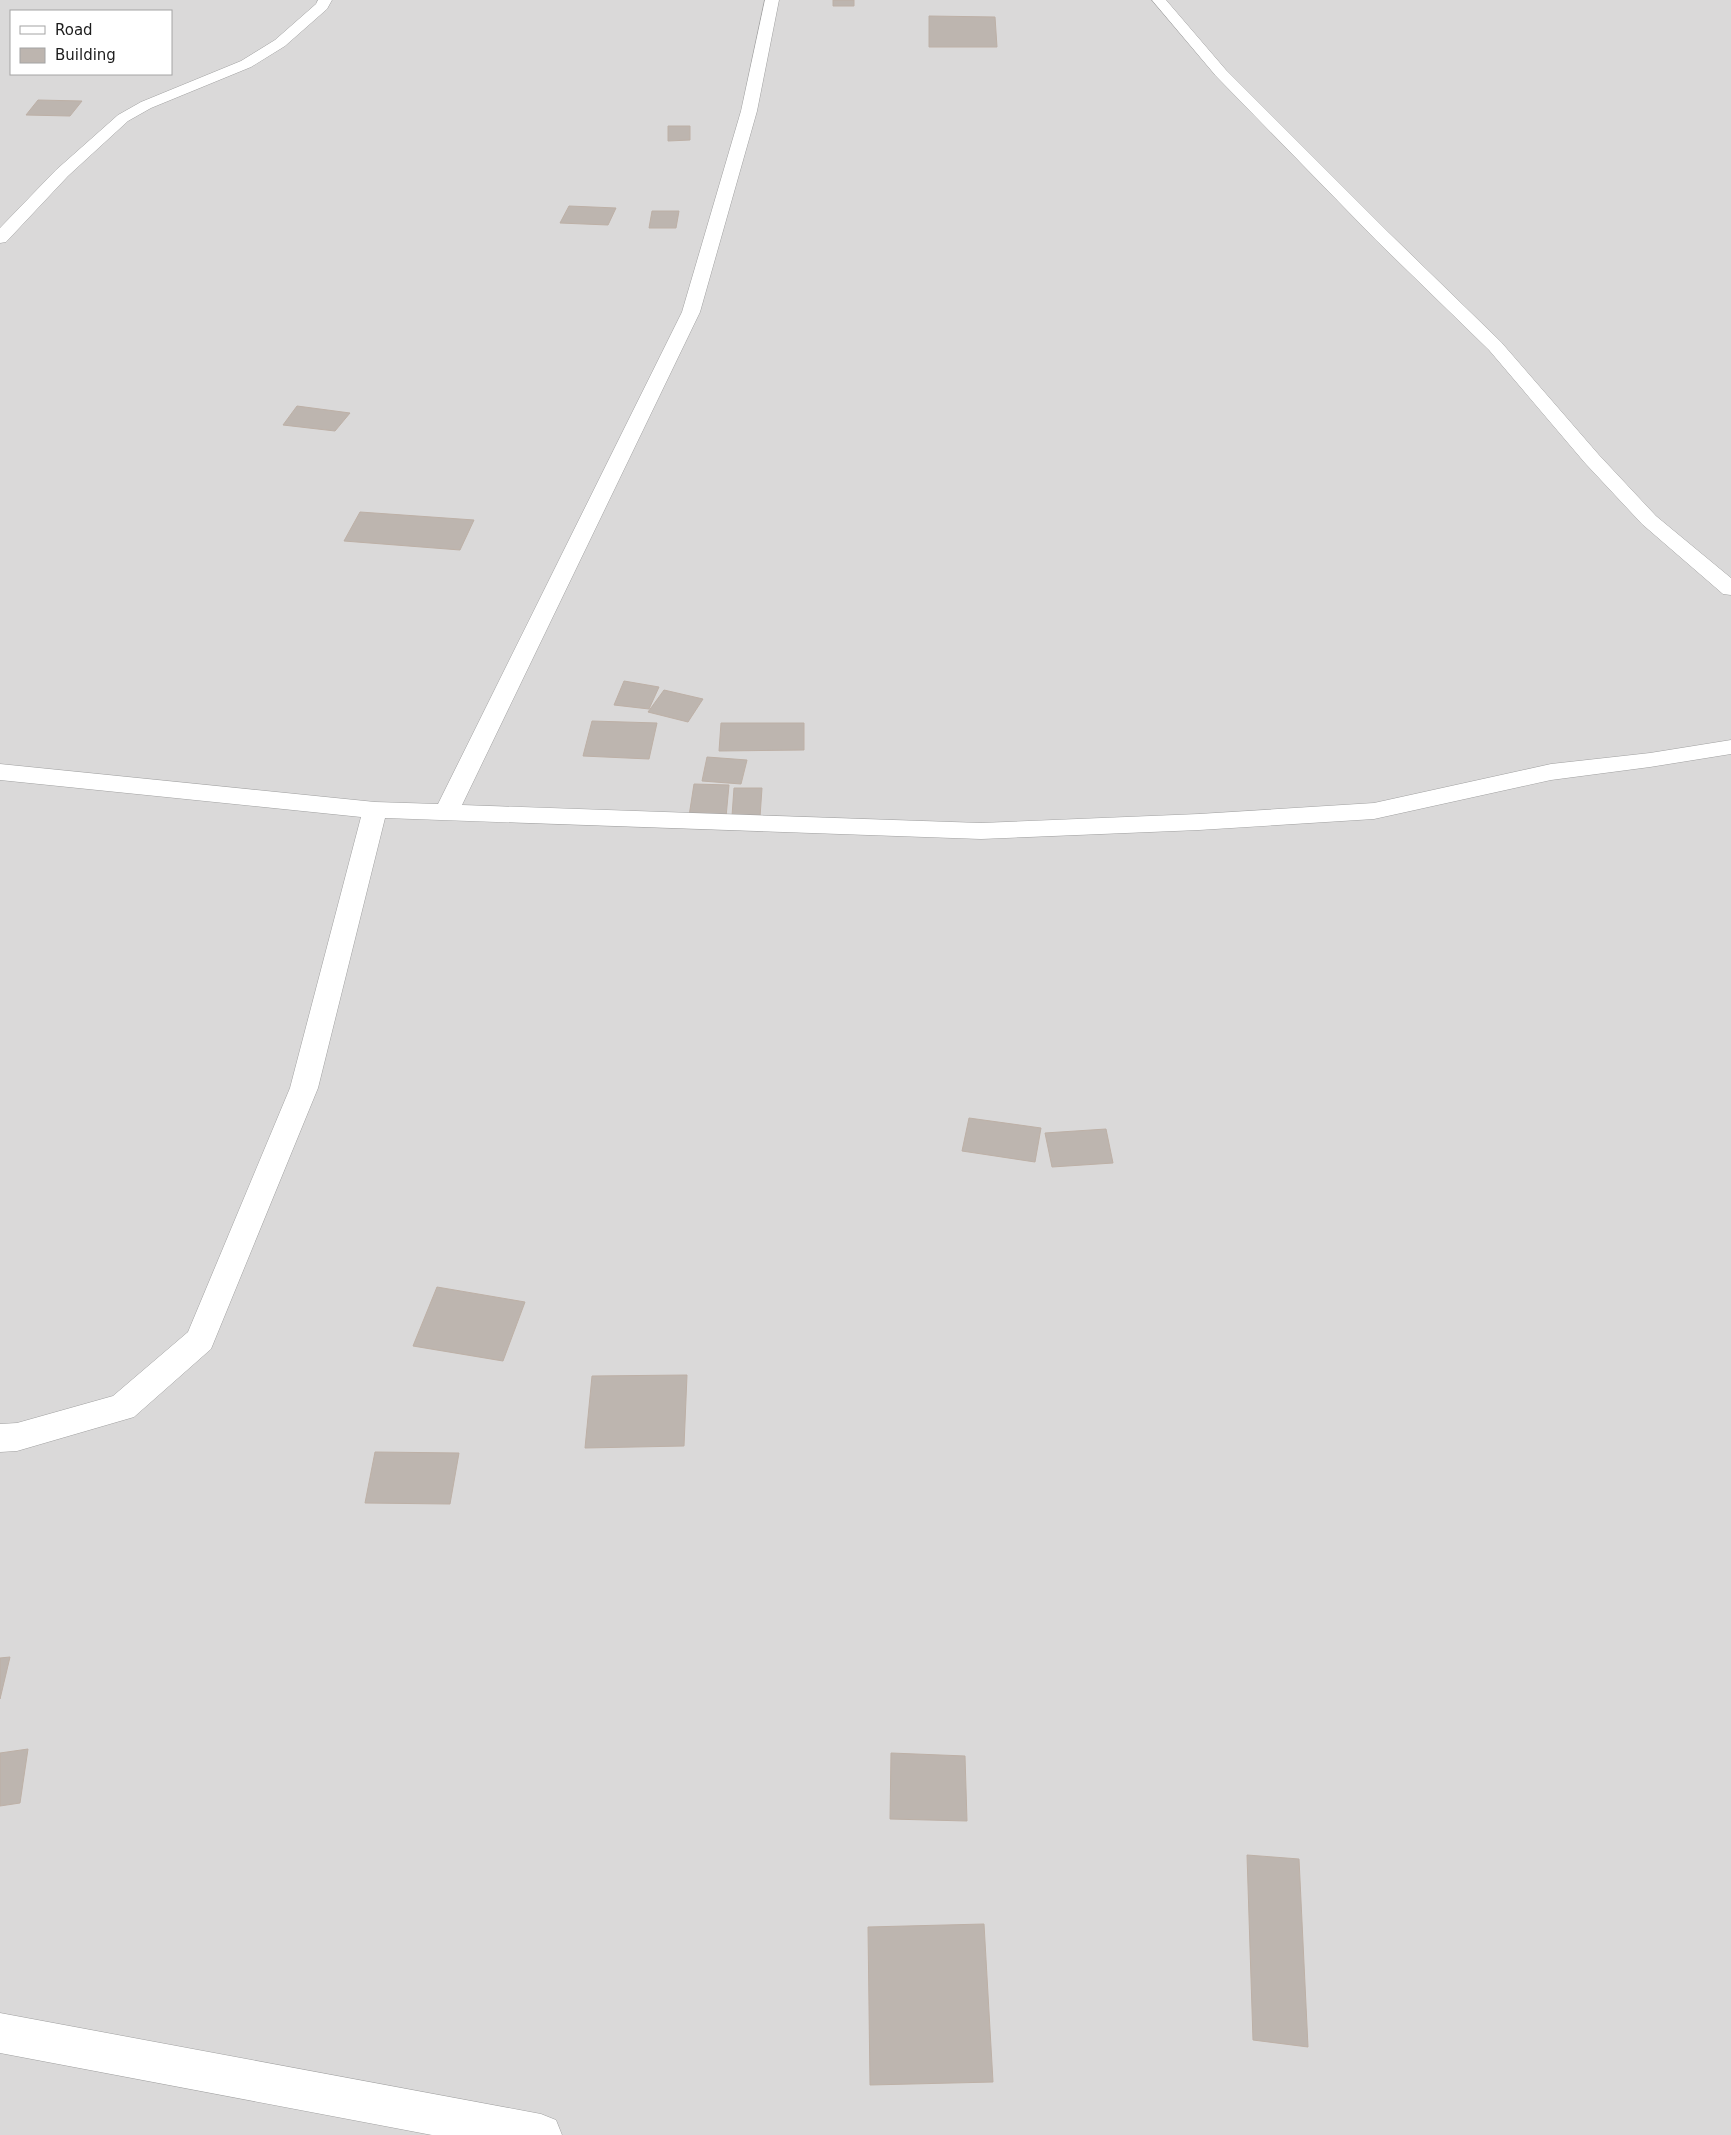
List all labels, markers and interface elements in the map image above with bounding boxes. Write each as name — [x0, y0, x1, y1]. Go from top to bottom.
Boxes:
legend — [10, 10, 172, 75]
text: Road — [55, 21, 93, 39]
text: Building — [55, 46, 116, 64]

